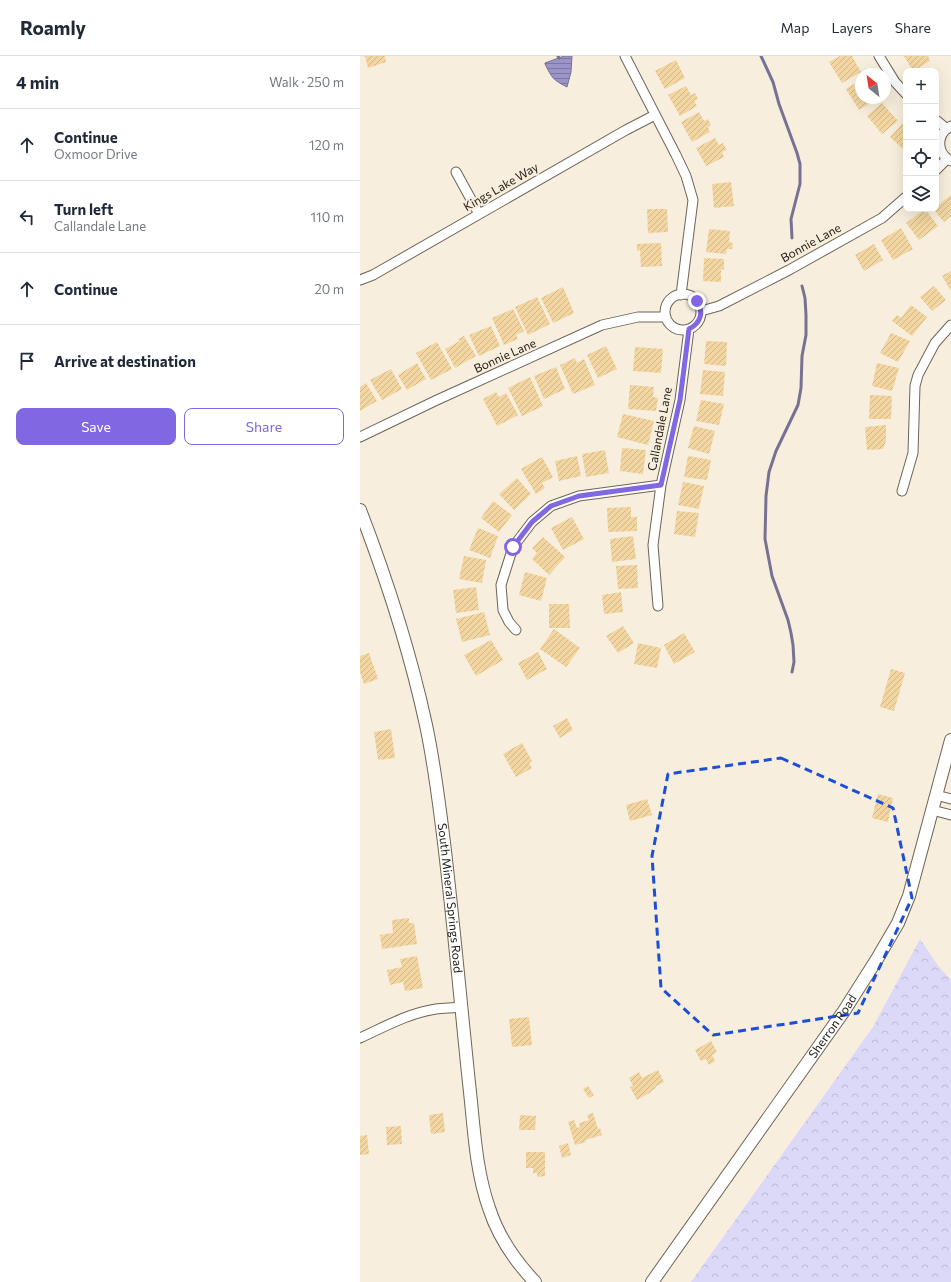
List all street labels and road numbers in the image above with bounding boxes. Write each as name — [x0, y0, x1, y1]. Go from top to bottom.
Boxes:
street label: Kings Lake Way — [461, 159, 540, 213]
street label: Bonnie Lane — [778, 220, 843, 264]
street label: Bonnie Lane — [471, 335, 538, 375]
street label: Callandale Lane — [644, 386, 674, 472]
street label: South Mineral Springs Road — [436, 822, 466, 974]
street label: Sherron Road — [805, 992, 859, 1060]

